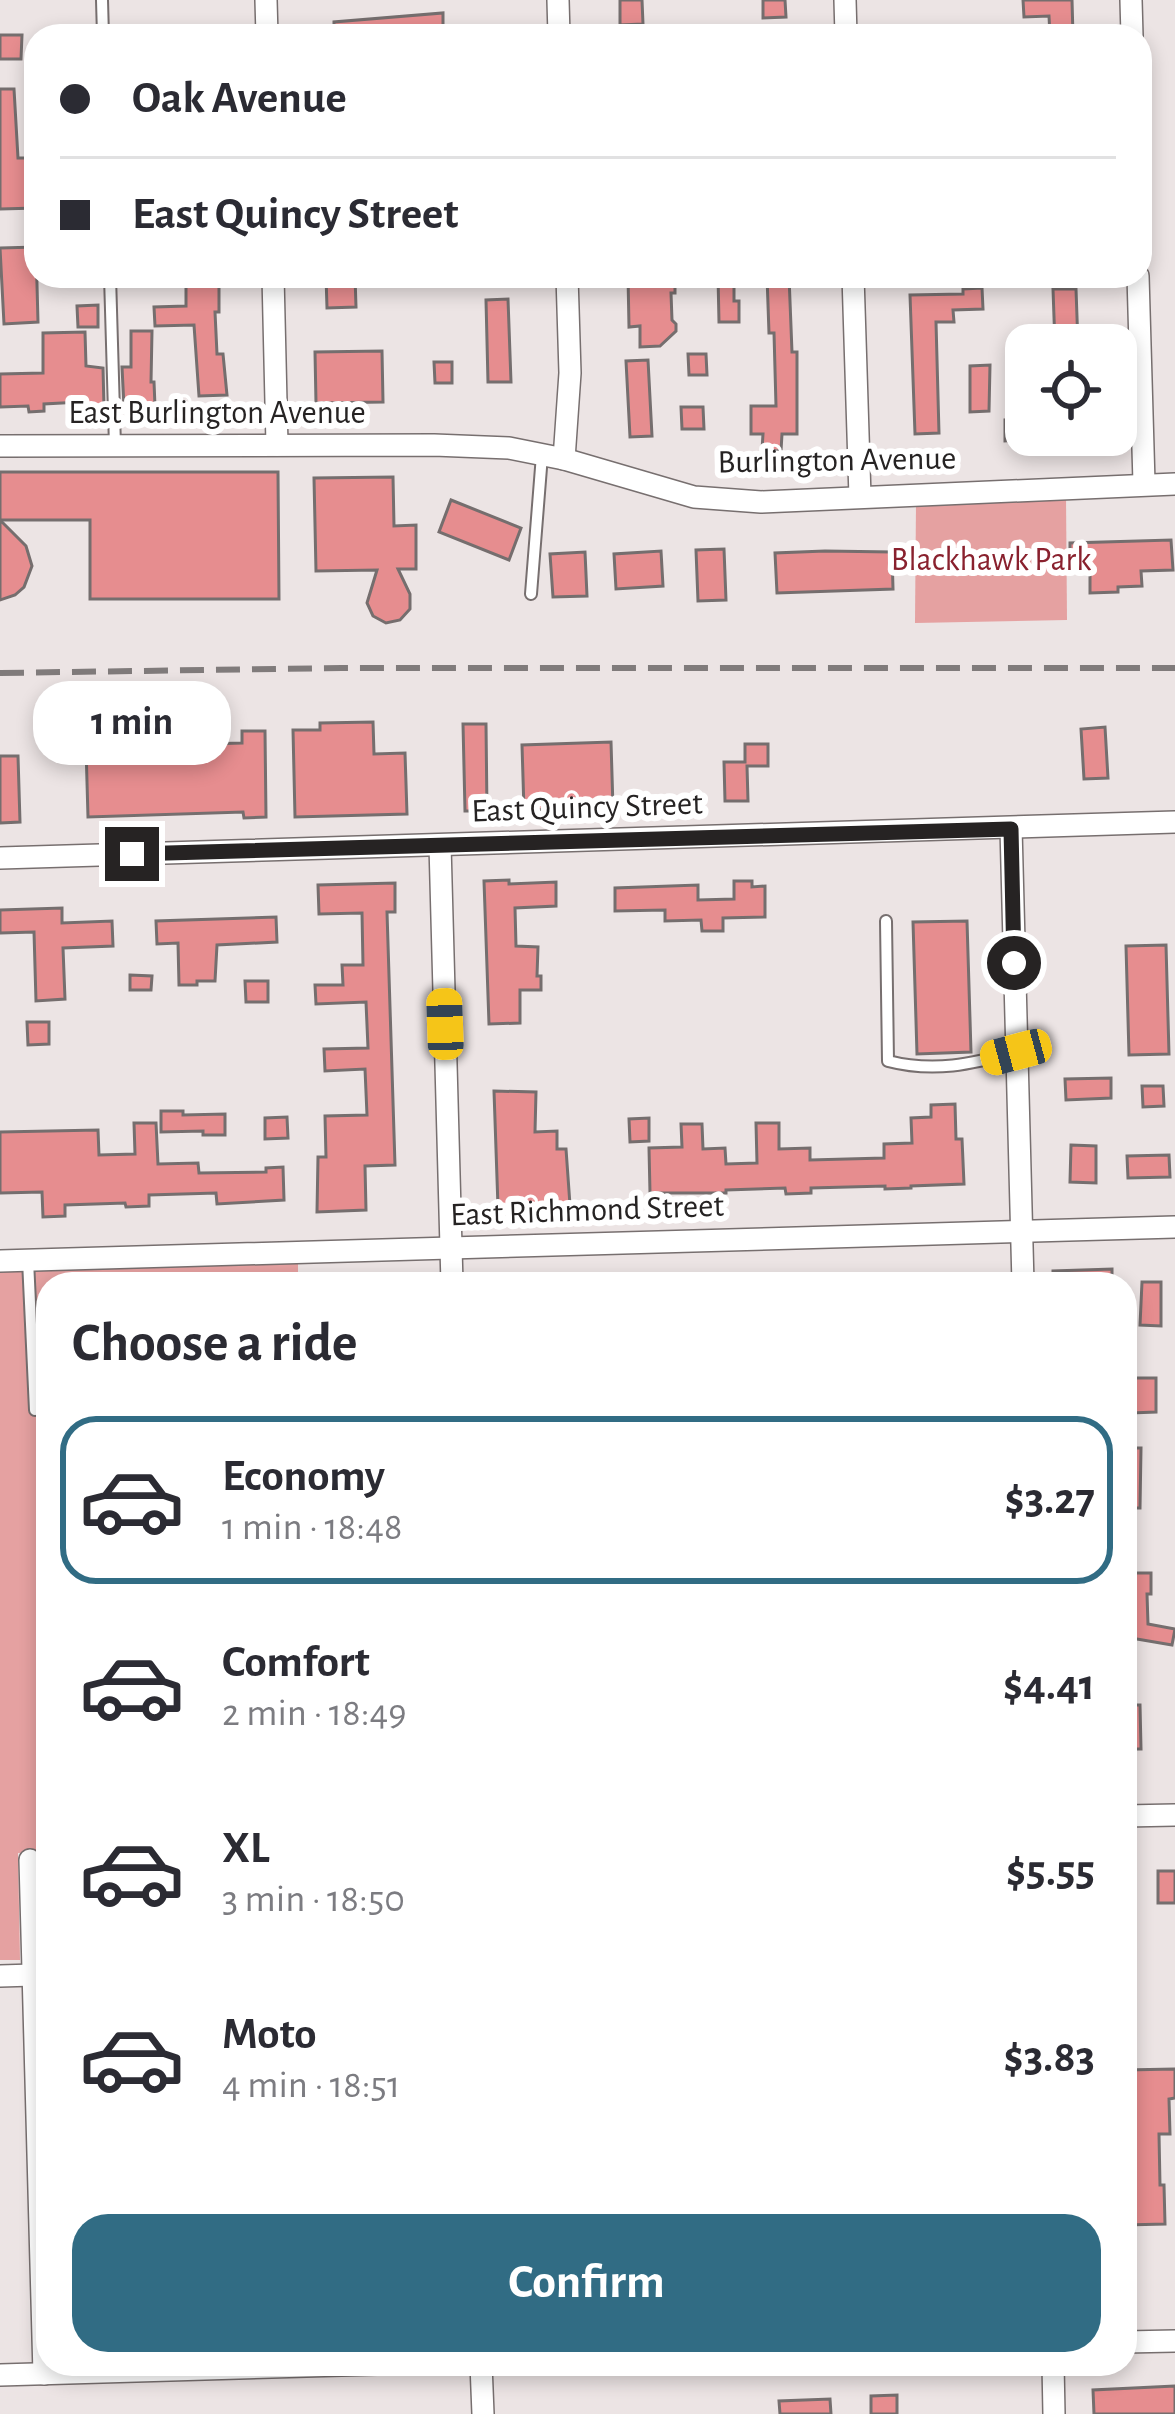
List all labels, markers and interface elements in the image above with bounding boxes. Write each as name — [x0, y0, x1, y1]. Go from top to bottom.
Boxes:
text: Oak Avenue — [132, 76, 347, 121]
text: East Quincy Street — [132, 192, 459, 237]
map controls — [1005, 324, 1137, 456]
button: locate — [1005, 324, 1137, 456]
street label: East Burlington Avenue — [68, 397, 366, 430]
street label: Burlington Avenue — [717, 442, 957, 480]
park label: Blackhawk Park — [891, 544, 1091, 577]
callout: 1 min — [33, 680, 231, 764]
text: 1 min — [91, 703, 173, 742]
street label: East Quincy Street — [471, 787, 704, 829]
route end — [105, 827, 159, 881]
route start — [987, 936, 1041, 990]
car — [426, 987, 464, 1061]
car — [977, 1025, 1055, 1079]
street label: East Richmond Street — [449, 1190, 725, 1232]
text: Choose a ride — [72, 1317, 358, 1371]
icon: car — [78, 1446, 186, 1554]
text: Economy — [222, 1454, 385, 1499]
text: $3.27 — [1004, 1477, 1095, 1522]
text: 1 min · 18:48 — [222, 1508, 403, 1547]
icon: car — [78, 1632, 186, 1740]
text: Comfort — [222, 1640, 370, 1685]
text: $4.41 — [1003, 1663, 1095, 1708]
text: 2 min · 18:49 — [222, 1694, 407, 1733]
icon: car — [78, 1818, 186, 1926]
text: XL — [222, 1826, 270, 1871]
text: $5.55 — [1006, 1849, 1095, 1894]
text: 3 min · 18:50 — [222, 1880, 405, 1919]
icon: car — [78, 2004, 186, 2112]
text: Moto — [222, 2012, 317, 2057]
text: $3.83 — [1003, 2035, 1095, 2080]
text: 4 min · 18:51 — [222, 2066, 400, 2105]
button: Confirm — [72, 2214, 1101, 2352]

